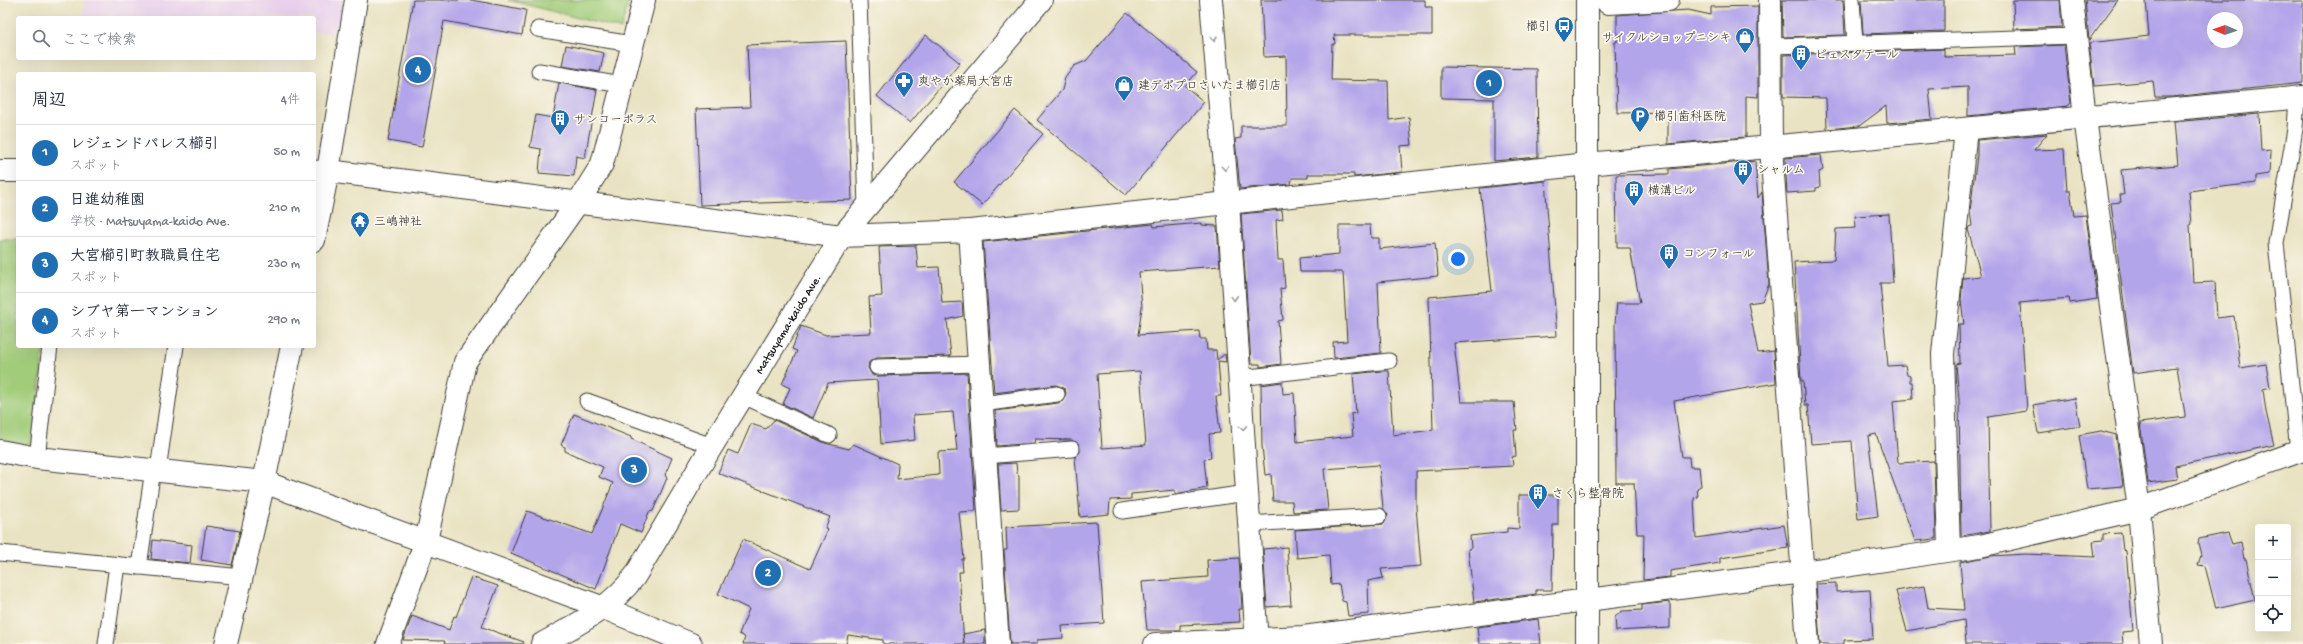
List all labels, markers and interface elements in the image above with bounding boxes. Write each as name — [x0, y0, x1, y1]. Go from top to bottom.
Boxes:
north arrow — [2207, 12, 2243, 48]
bus stop icon: 櫛引 — [1553, 15, 1575, 43]
search box — [16, 16, 316, 60]
place label: 櫛引 — [1526, 20, 1550, 35]
shop icon: サイクルショップニシキ — [1734, 26, 1756, 54]
icon: search — [30, 27, 52, 49]
place label: サイクルショップニシキ — [1602, 31, 1731, 46]
text: ここで検索 — [62, 32, 137, 50]
one-way arrow — [1209, 36, 1218, 42]
building icon: ピェスタテール — [1790, 43, 1812, 71]
place label: ピェスタテール — [1815, 49, 1899, 63]
pin: 4 — [405, 55, 431, 85]
pin: 1 — [1476, 68, 1502, 98]
pharmacy icon: 爽やか薬局大宮店 — [893, 70, 915, 98]
shop icon: 建デポプロさいたま櫛引店 — [1113, 74, 1135, 102]
place label: 爽やか薬局大宮店 — [918, 75, 1014, 90]
place label: 建デポプロさいたま櫛引店 — [1138, 79, 1282, 94]
text: 周辺 — [32, 92, 66, 112]
text: 4件 — [281, 93, 300, 108]
parking icon: 櫛引歯科医院 — [1629, 105, 1651, 133]
building icon: サンコーポラス — [549, 108, 571, 136]
place label: 櫛引歯科医院 — [1654, 110, 1726, 125]
place label: サンコーポラス — [574, 114, 658, 128]
text: レジェンドパレス櫛引 — [70, 136, 219, 154]
text: 1 — [42, 145, 48, 160]
text: 50 m — [273, 145, 300, 160]
building icon: シャルム — [1732, 158, 1754, 186]
text: スポット — [70, 159, 122, 174]
place label: シャルム — [1757, 164, 1805, 178]
one-way arrow — [1221, 165, 1230, 171]
building icon: 横溝ビル — [1623, 179, 1645, 207]
place label: 横溝ビル — [1648, 184, 1696, 199]
text: 日進幼稚園 — [70, 192, 145, 210]
text: 2 — [42, 201, 48, 216]
text: 210 m — [269, 201, 300, 216]
temple icon: 三嶋神社 — [349, 210, 371, 238]
text: 学校 · Matsuyama-kaido Ave. — [70, 215, 230, 230]
place label: 三嶋神社 — [374, 215, 422, 230]
building icon: コンフォール — [1658, 242, 1680, 270]
text: 大宮櫛引町教職員住宅 — [70, 248, 220, 266]
place label: コンフォール — [1683, 248, 1754, 262]
your location — [1448, 249, 1468, 269]
text: 3 — [42, 257, 48, 272]
text: 230 m — [267, 257, 300, 272]
text: スポット — [70, 271, 122, 286]
street label: Matsuyama-kaido Ave. — [753, 272, 825, 377]
one-way arrow — [1230, 295, 1239, 301]
text: シブヤ第一マンション — [70, 304, 219, 322]
text: 4 — [42, 313, 48, 328]
text: 290 m — [267, 313, 300, 328]
text: スポット — [70, 327, 122, 342]
one-way arrow — [1238, 425, 1247, 431]
pin: 3 — [621, 455, 647, 485]
building icon: さくら整骨院 — [1527, 482, 1549, 510]
place label: さくら整骨院 — [1552, 487, 1624, 502]
map controls — [2255, 524, 2291, 632]
button: + — [2255, 524, 2291, 560]
pin: 2 — [755, 558, 781, 588]
button: − — [2255, 560, 2291, 596]
button: locate — [2255, 596, 2291, 632]

